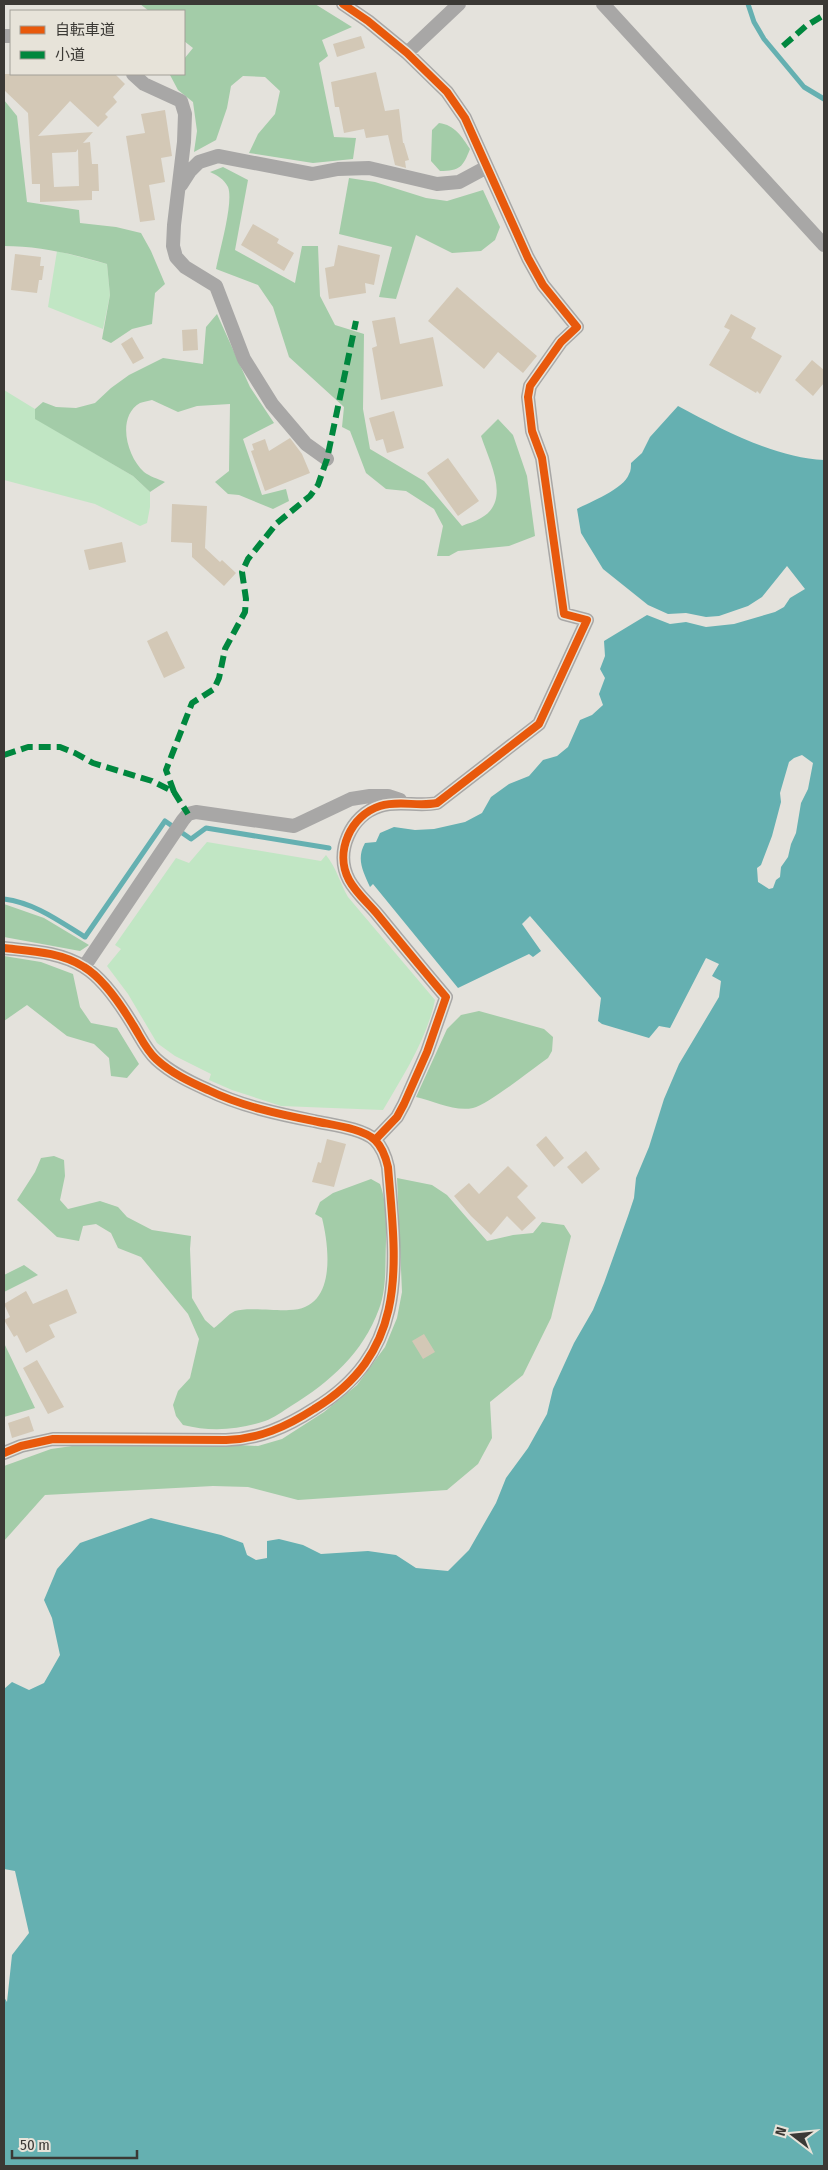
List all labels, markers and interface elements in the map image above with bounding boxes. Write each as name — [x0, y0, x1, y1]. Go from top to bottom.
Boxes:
legend — [10, 10, 185, 75]
text: 自転車道 — [55, 21, 115, 39]
text: 小道 — [55, 46, 85, 64]
north arrow — [768, 2110, 818, 2160]
text: N — [772, 2125, 790, 2138]
scale bar — [12, 2128, 138, 2160]
text: 50 m — [20, 2136, 50, 2154]

